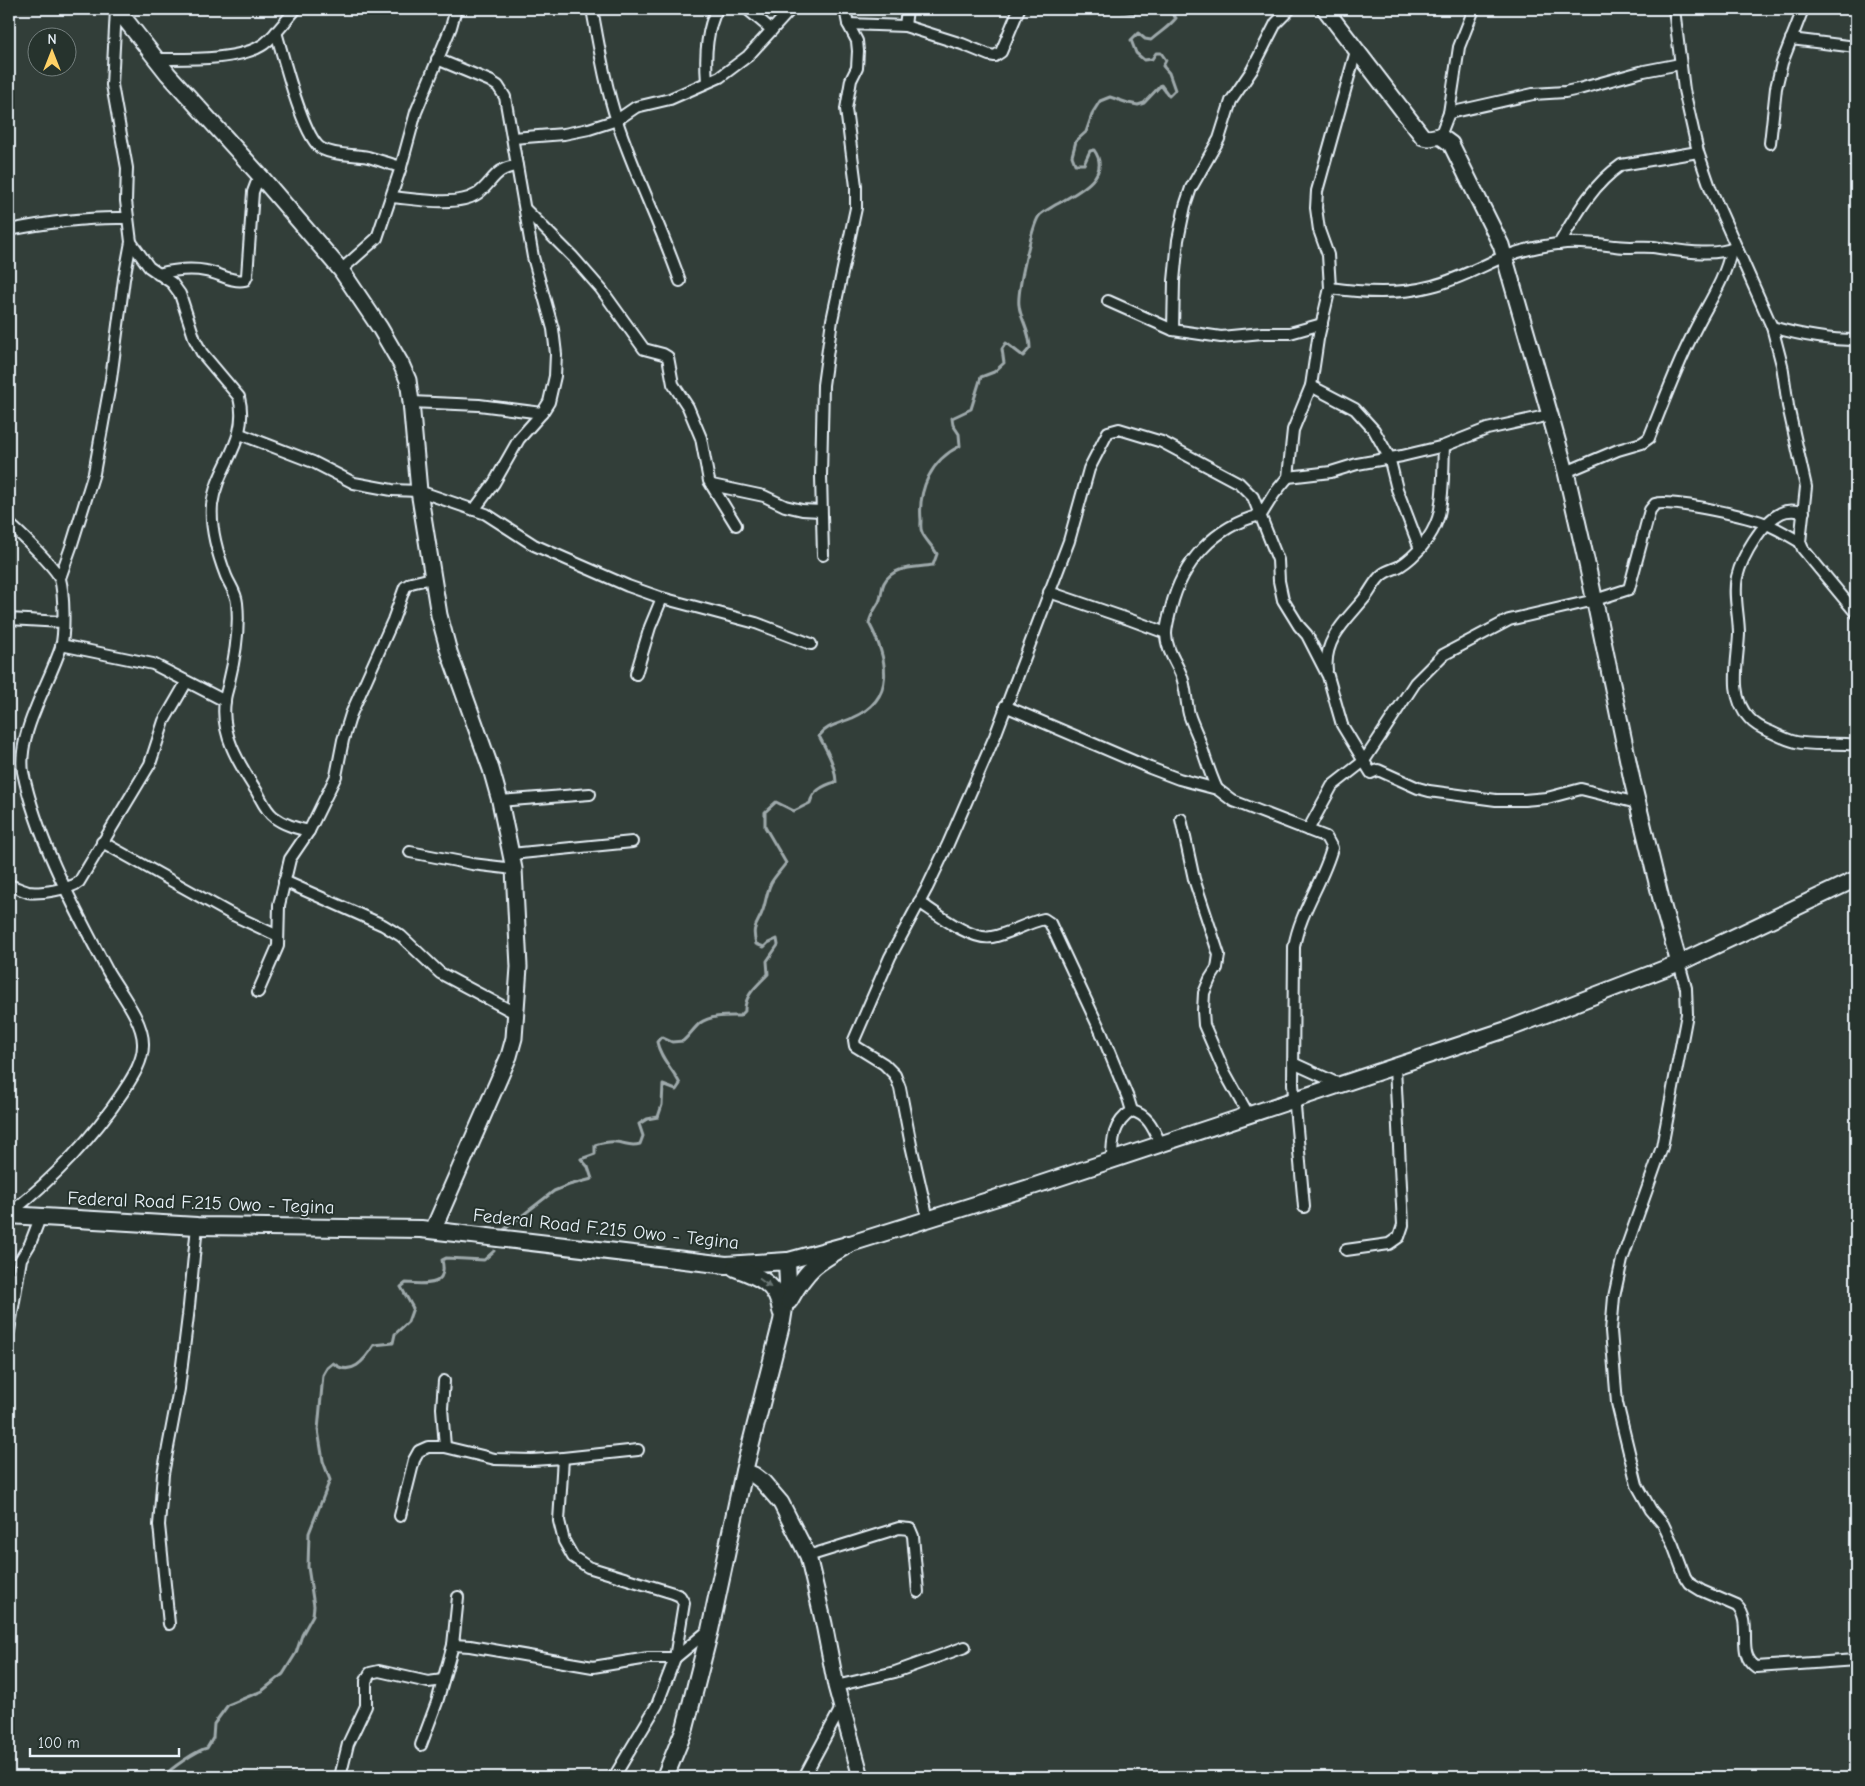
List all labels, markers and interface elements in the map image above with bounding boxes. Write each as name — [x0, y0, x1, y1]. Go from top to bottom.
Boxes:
north arrow — [28, 28, 78, 78]
text: N — [47, 31, 57, 48]
street label: Federal Road F.215 Owo - Tegina — [67, 1187, 335, 1219]
street label: Federal Road F.215 Owo - Tegina — [472, 1204, 740, 1254]
one-way arrow — [758, 1277, 771, 1288]
scale bar — [30, 1726, 179, 1758]
text: 100 m — [38, 1734, 80, 1752]

